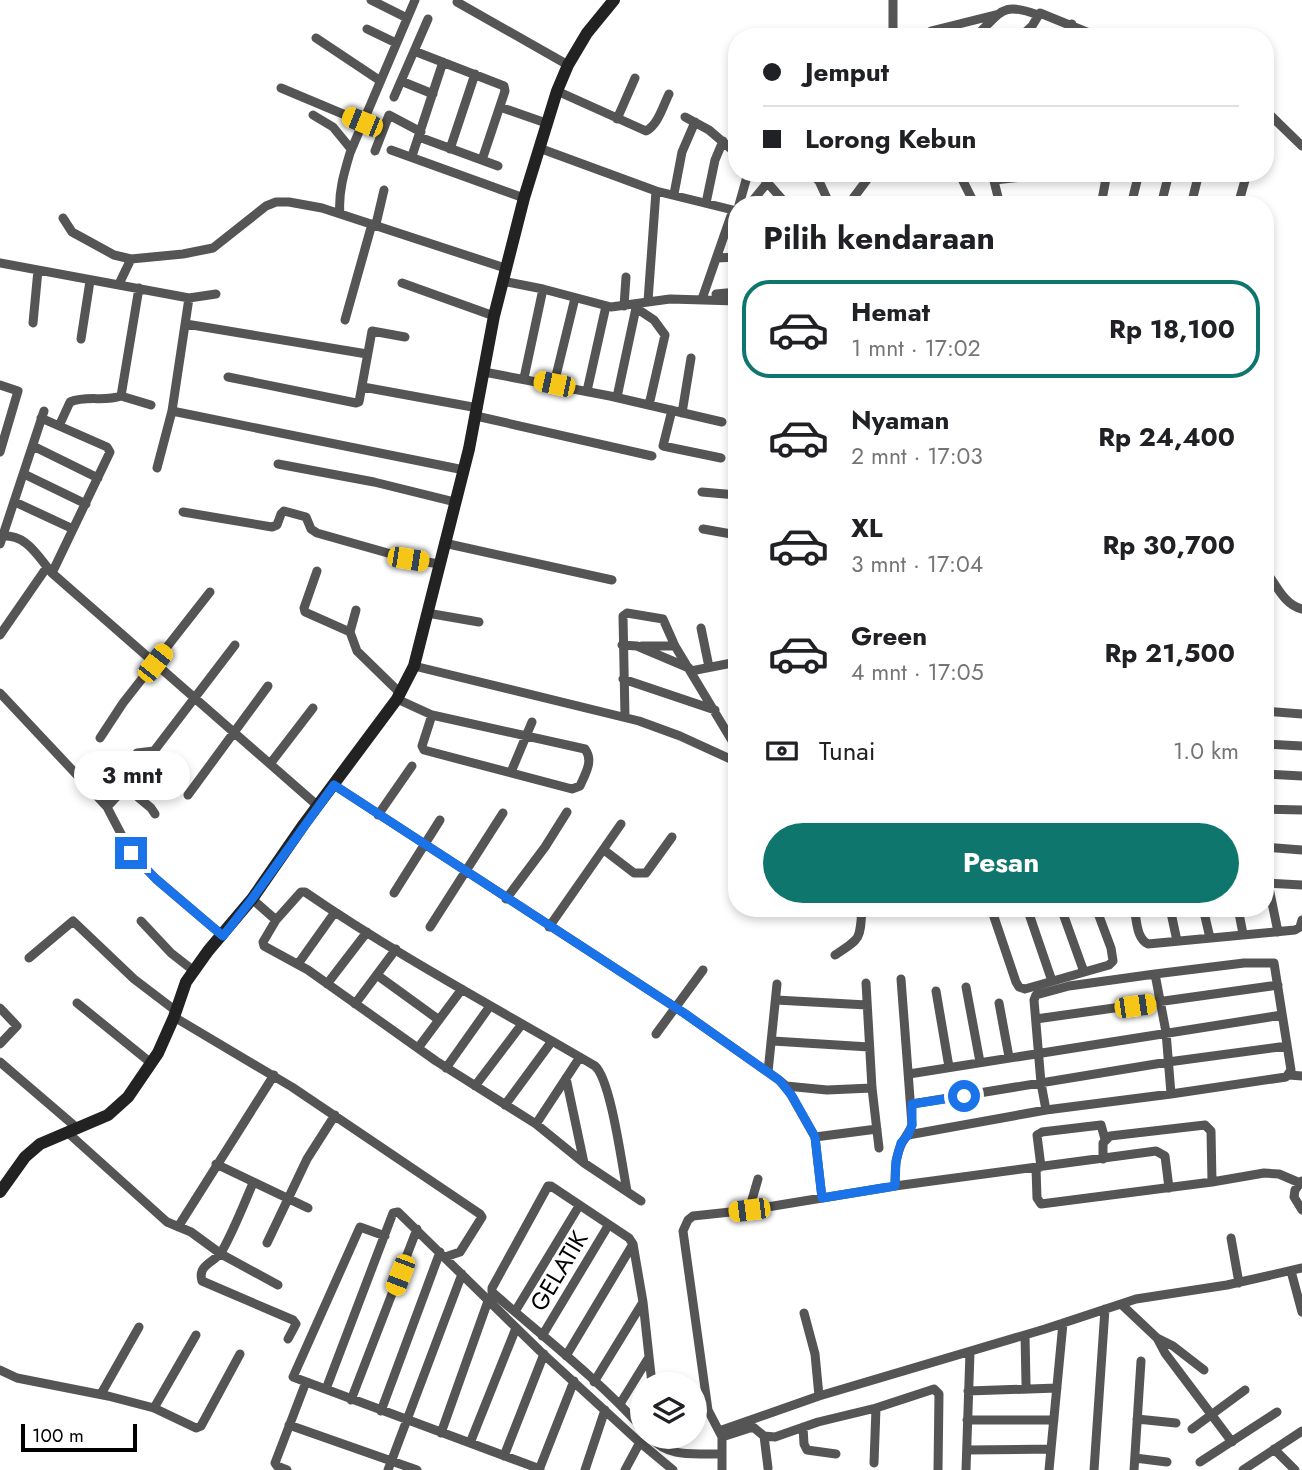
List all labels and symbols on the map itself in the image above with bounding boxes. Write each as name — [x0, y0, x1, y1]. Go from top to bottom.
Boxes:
car — [339, 104, 386, 140]
car — [532, 369, 577, 399]
car — [386, 545, 431, 573]
car — [134, 640, 177, 686]
callout: 3 mnt — [73, 752, 189, 800]
route end — [115, 837, 147, 869]
car — [1113, 993, 1158, 1019]
route start — [948, 1080, 980, 1112]
car — [727, 1197, 772, 1223]
street label: GELATIK — [521, 1224, 596, 1318]
car — [383, 1252, 418, 1298]
scale bar — [21, 1421, 136, 1453]

